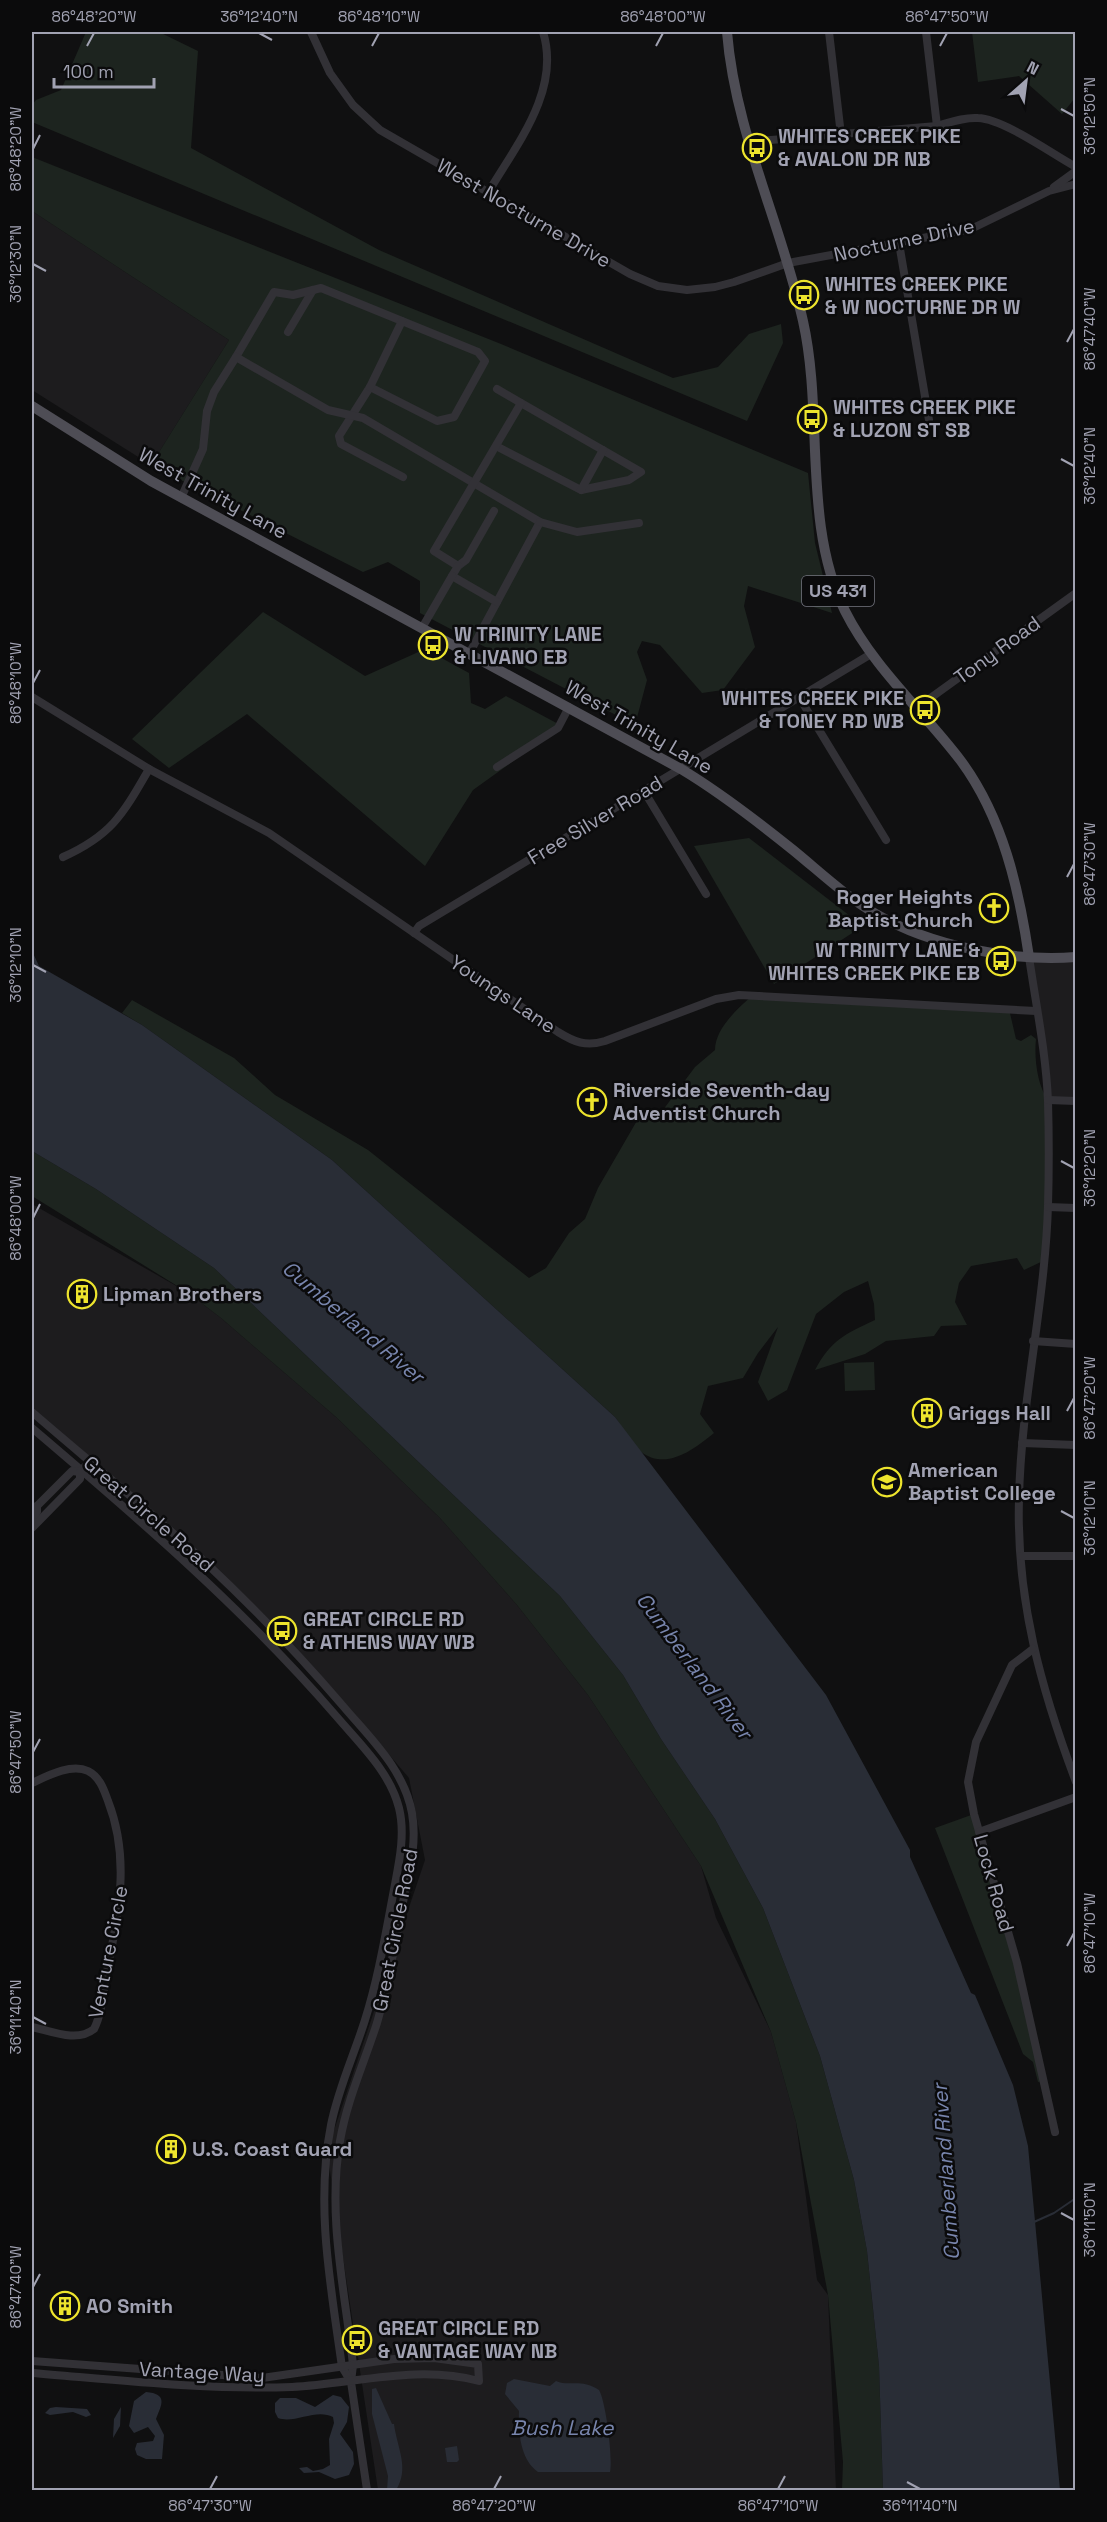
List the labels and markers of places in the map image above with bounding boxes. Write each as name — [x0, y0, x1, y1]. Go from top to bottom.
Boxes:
place label: WHITES CREEK PIKE & AVALON DR NB — [778, 123, 961, 172]
bus stop icon: WHITES CREEK PIKE & AVALON DR NB — [741, 132, 773, 164]
place label: WHITES CREEK PIKE & W NOCTURNE DR W — [825, 271, 1021, 320]
bus stop icon: WHITES CREEK PIKE & W NOCTURNE DR W — [788, 279, 820, 311]
place label: WHITES CREEK PIKE & LUZON ST SB — [833, 394, 1016, 443]
bus stop icon: WHITES CREEK PIKE & LUZON ST SB — [796, 403, 828, 435]
place label: W TRINITY LANE & LIVANO EB — [454, 621, 602, 670]
bus stop icon: W TRINITY LANE & LIVANO EB — [417, 629, 449, 661]
place label: WHITES CREEK PIKE & TONEY RD WB — [721, 685, 904, 734]
bus stop icon: WHITES CREEK PIKE & TONEY RD WB — [909, 694, 941, 726]
place label: Roger Heights Baptist Church — [828, 884, 973, 933]
church icon: Roger Heights Baptist Church — [978, 892, 1010, 924]
place label: W TRINITY LANE & WHITES CREEK PIKE EB — [768, 937, 980, 986]
bus stop icon: W TRINITY LANE & WHITES CREEK PIKE EB — [985, 945, 1017, 977]
place label: Riverside Seventh-day Adventist Church — [613, 1077, 830, 1126]
church icon: Riverside Seventh-day Adventist Church — [576, 1086, 608, 1118]
building icon: Lipman Brothers — [66, 1278, 98, 1310]
place label: Lipman Brothers — [103, 1281, 262, 1307]
building icon: Griggs Hall — [911, 1397, 943, 1429]
place label: Griggs Hall — [948, 1400, 1051, 1426]
place label: American Baptist College — [908, 1457, 1056, 1506]
school or university icon: American Baptist College — [871, 1466, 903, 1498]
place label: GREAT CIRCLE RD & ATHENS WAY WB — [303, 1606, 475, 1655]
bus stop icon: GREAT CIRCLE RD & ATHENS WAY WB — [266, 1615, 298, 1647]
building icon: U.S. Coast Guard — [155, 2133, 187, 2165]
place label: U.S. Coast Guard — [192, 2136, 352, 2162]
building icon: AO Smith — [49, 2290, 81, 2322]
place label: AO Smith — [86, 2293, 173, 2319]
place label: GREAT CIRCLE RD & VANTAGE WAY NB — [378, 2315, 557, 2364]
bus stop icon: GREAT CIRCLE RD & VANTAGE WAY NB — [341, 2324, 373, 2356]

